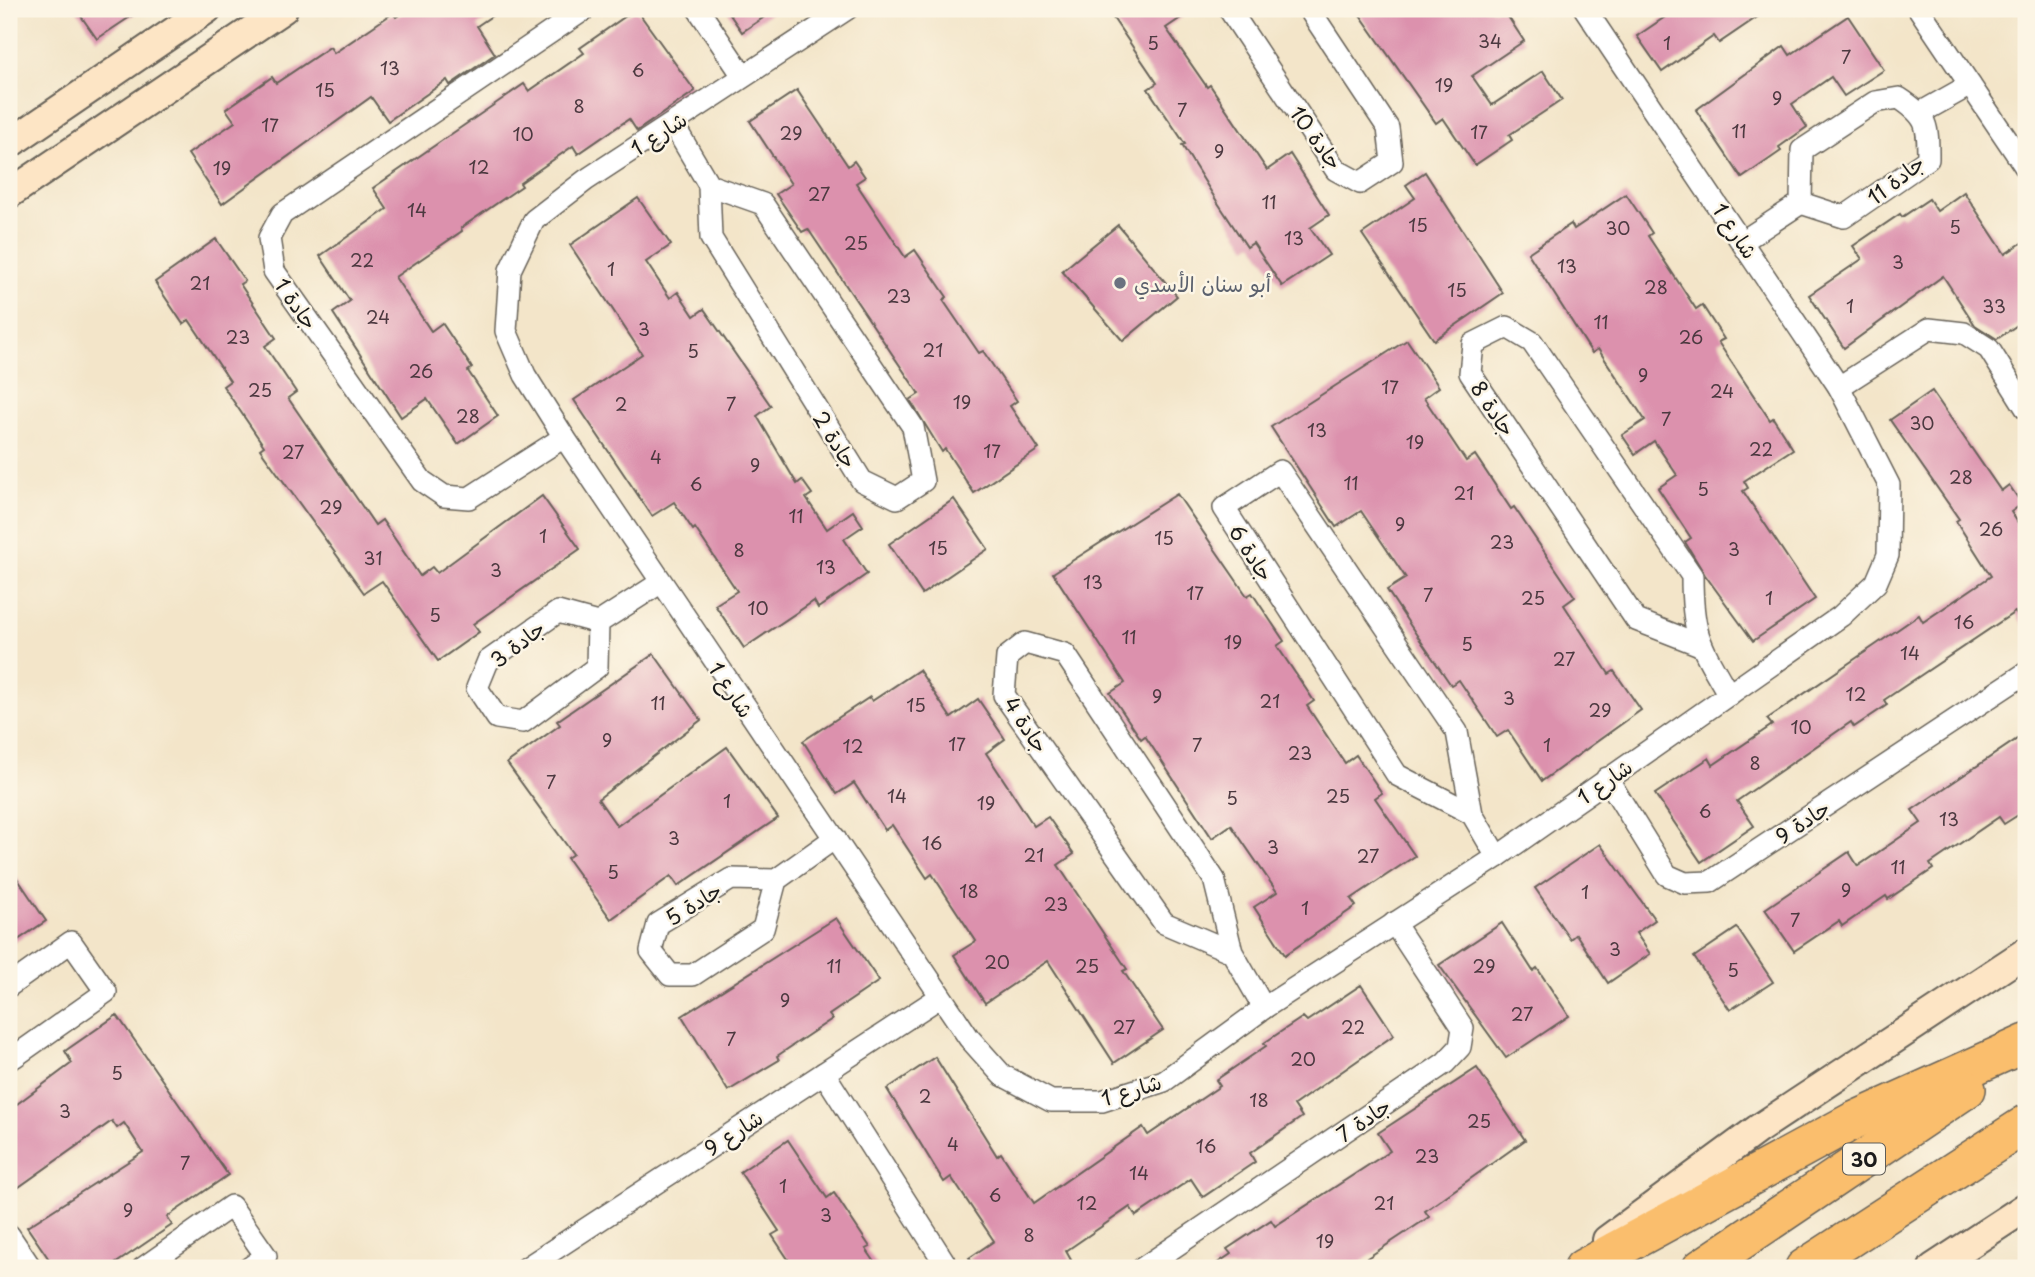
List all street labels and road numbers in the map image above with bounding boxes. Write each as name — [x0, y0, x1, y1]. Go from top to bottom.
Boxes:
street label: جادة 10 — [1283, 98, 1351, 176]
street label: شارع 1 — [623, 103, 693, 164]
street label: جادة 11 — [1859, 146, 1931, 212]
street label: شارع 1 — [1705, 195, 1767, 265]
street label: جادة 1 — [268, 270, 326, 336]
street label: جادة 8 — [1464, 374, 1524, 442]
street label: جادة 2 — [806, 404, 866, 474]
street label: جادة 6 — [1222, 517, 1282, 587]
street label: جادة 3 — [483, 611, 551, 675]
street label: شارع 1 — [701, 654, 763, 724]
street label: جادة 4 — [997, 689, 1057, 759]
street label: شارع 1 — [1570, 750, 1639, 813]
street label: جادة 9 — [1768, 791, 1836, 851]
street label: جادة 5 — [659, 873, 727, 933]
street label: شارع 1 — [1097, 1065, 1165, 1114]
street label: جادة 7 — [1329, 1089, 1397, 1149]
street label: شارع 9 — [697, 1101, 769, 1164]
road number: 30 — [1843, 1144, 1885, 1175]

